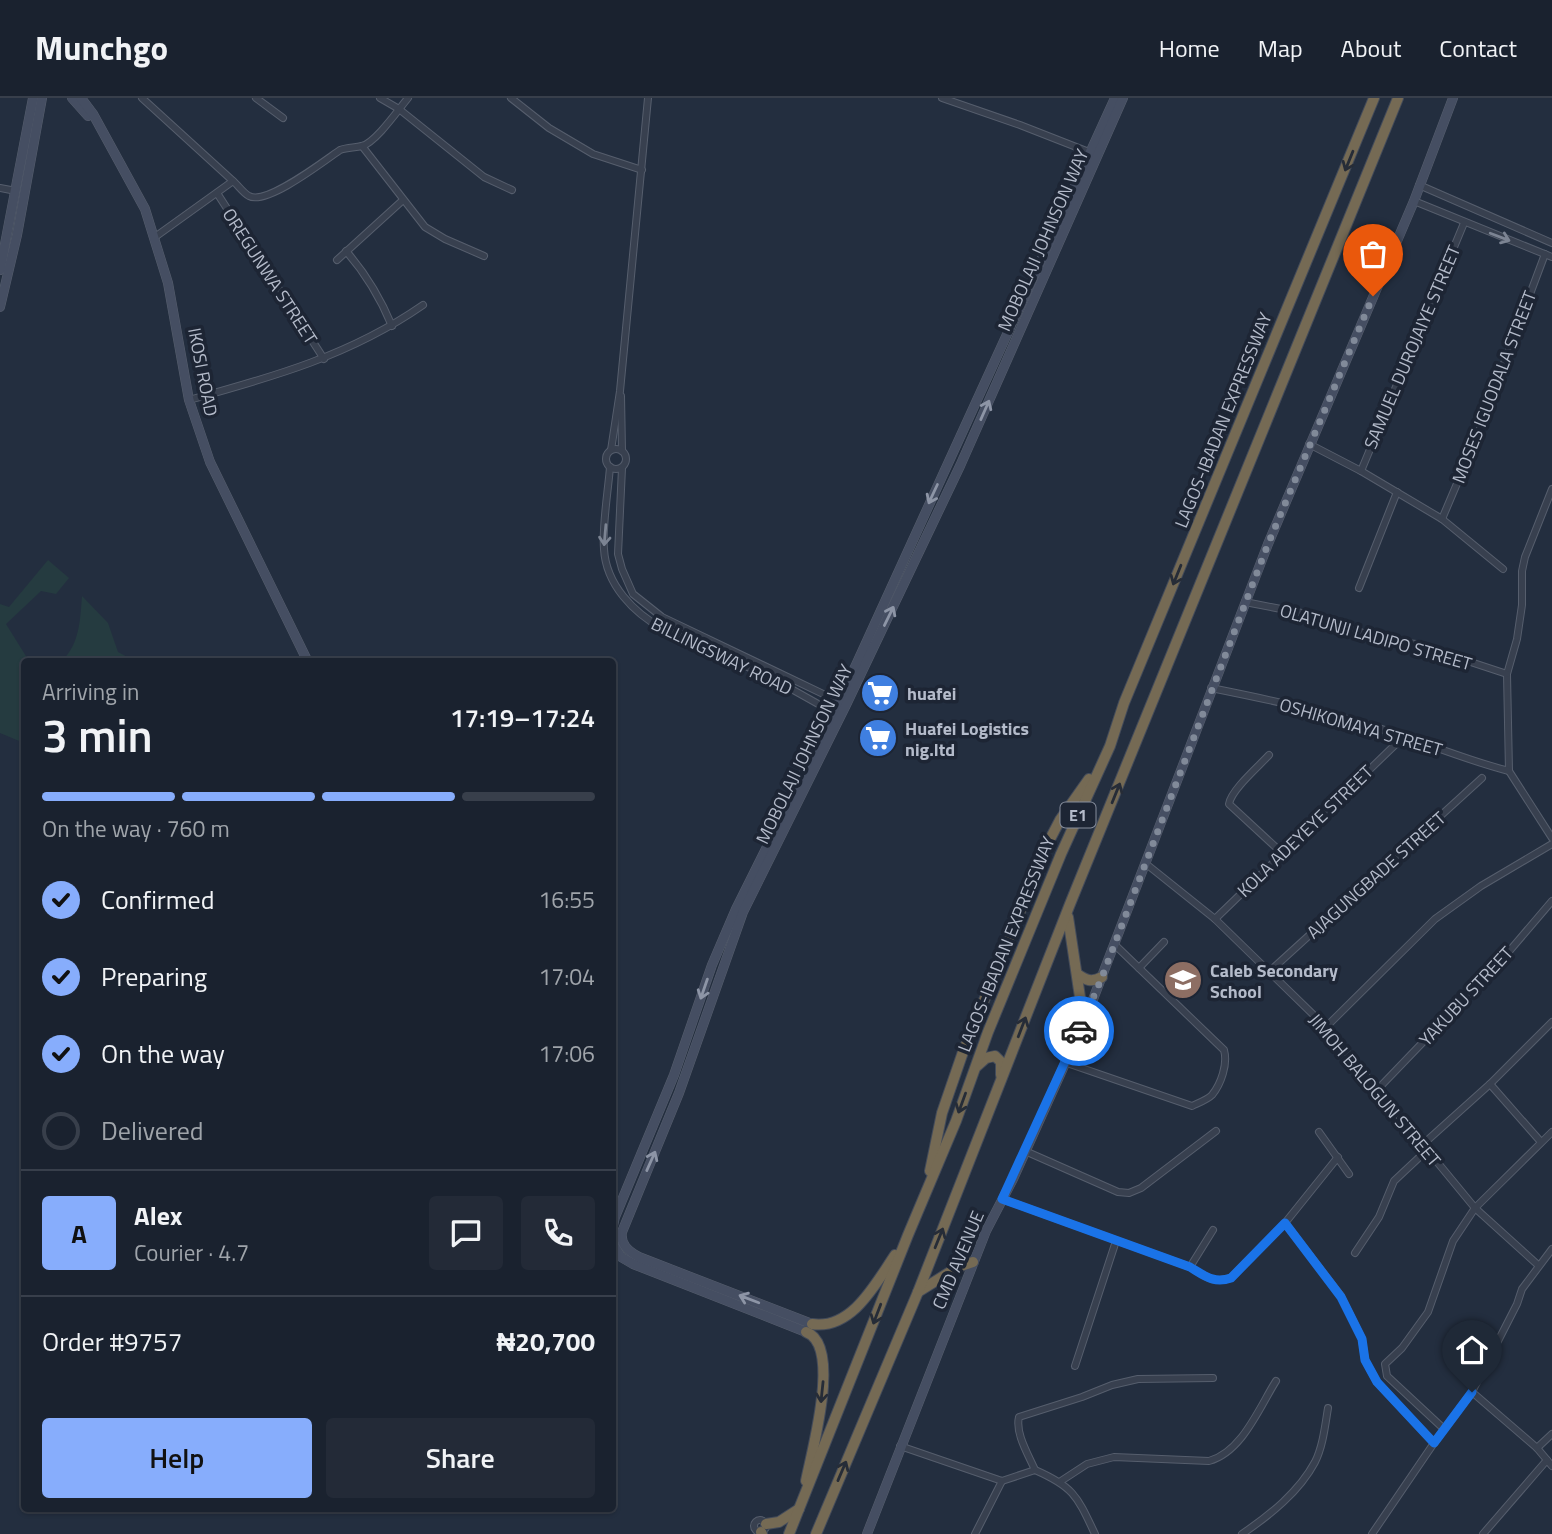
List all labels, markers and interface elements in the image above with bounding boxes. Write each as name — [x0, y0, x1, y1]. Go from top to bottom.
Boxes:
text: Munchgo — [35, 23, 168, 73]
text: Home — [1159, 30, 1220, 66]
text: Map — [1258, 30, 1303, 66]
text: About — [1341, 30, 1401, 66]
text: Contact — [1439, 30, 1517, 66]
street label: MOBOLAJI JOHNSON WAY — [991, 144, 1096, 336]
one-way arrow — [1341, 150, 1354, 172]
street label: OREGUNWA STREET — [216, 203, 325, 350]
pin — [1343, 224, 1403, 296]
one-way arrow — [1488, 231, 1510, 244]
icon: bag — [1354, 235, 1392, 273]
street label: SAMUEL DUROJAIYE STREET — [1357, 240, 1467, 453]
street label: MOSES IGUODALA STREET — [1445, 286, 1543, 487]
street label: LAGOS-IBADAN EXPRESSWAY — [1167, 308, 1279, 532]
street label: IKOSI ROAD — [181, 326, 225, 418]
one-way arrow — [979, 400, 992, 422]
one-way arrow — [926, 483, 939, 504]
one-way arrow — [598, 523, 611, 546]
one-way arrow — [1170, 564, 1183, 586]
street label: OLATUNJI LADIPO STREET — [1277, 597, 1476, 678]
one-way arrow — [882, 606, 896, 627]
street label: BILLINGSWAY ROAD — [647, 610, 797, 702]
street label: MOBOLAJI JOHNSON WAY — [749, 659, 859, 848]
supermarket icon: huafei — [859, 672, 901, 714]
text: Arriving in — [42, 674, 139, 709]
place label: huafei — [907, 680, 956, 707]
street label: OSHIKOMAYA STREET — [1276, 691, 1446, 763]
text: 17:19–17:24 — [450, 698, 595, 737]
text: 3 min — [42, 700, 153, 770]
place label: Huafei Logistics nig.ltd — [905, 715, 1029, 763]
supermarket icon: Huafei Logistics nig.ltd — [857, 717, 899, 759]
street label: KOLA ADEYEYE STREET — [1231, 758, 1380, 903]
one-way arrow — [1110, 782, 1123, 804]
road number: E1 — [1060, 802, 1096, 828]
street label: AJAGUNGBADE STREET — [1300, 805, 1452, 945]
text: On the way · 760 m — [42, 811, 230, 846]
street label: LAGOS-IBADAN EXPRESSWAY — [950, 832, 1062, 1056]
text: Confirmed — [101, 880, 215, 919]
icon: check — [42, 881, 80, 919]
text: 16:55 — [538, 882, 595, 917]
street label: YAKUBU STREET — [1413, 940, 1520, 1052]
text: Preparing — [101, 957, 207, 996]
place label: Caleb Secondary School — [1210, 957, 1338, 1005]
icon: check — [42, 958, 80, 996]
text: 17:04 — [538, 959, 595, 994]
school or university icon: Caleb Secondary School — [1162, 959, 1204, 1001]
one-way arrow — [697, 978, 709, 1000]
courier — [1044, 996, 1114, 1066]
street label: JIMOH BALOGUN STREET — [1303, 1007, 1448, 1173]
icon: car — [1060, 1012, 1098, 1050]
one-way arrow — [1017, 1016, 1030, 1038]
text: On the way — [101, 1034, 225, 1073]
icon: check — [42, 1035, 80, 1073]
text: 17:06 — [538, 1036, 595, 1071]
one-way arrow — [955, 1092, 968, 1114]
text: Delivered — [101, 1111, 204, 1150]
one-way arrow — [645, 1151, 658, 1172]
text: Alex — [134, 1196, 182, 1235]
button: chat — [429, 1196, 503, 1270]
button: phone — [521, 1196, 595, 1270]
street label: CMD AVENUE — [925, 1206, 991, 1314]
text: A — [71, 1214, 87, 1253]
one-way arrow — [933, 1228, 946, 1250]
text: Courier · 4.7 — [134, 1235, 249, 1270]
one-way arrow — [738, 1292, 760, 1305]
one-way arrow — [869, 1303, 882, 1325]
pin — [1442, 1320, 1502, 1392]
text: Order #9757 — [42, 1322, 182, 1361]
text: ₦20,700 — [497, 1322, 595, 1361]
icon: home — [1453, 1331, 1491, 1369]
one-way arrow — [815, 1380, 828, 1403]
button: Help — [42, 1418, 312, 1498]
button: Share — [326, 1418, 595, 1498]
one-way arrow — [836, 1461, 849, 1482]

